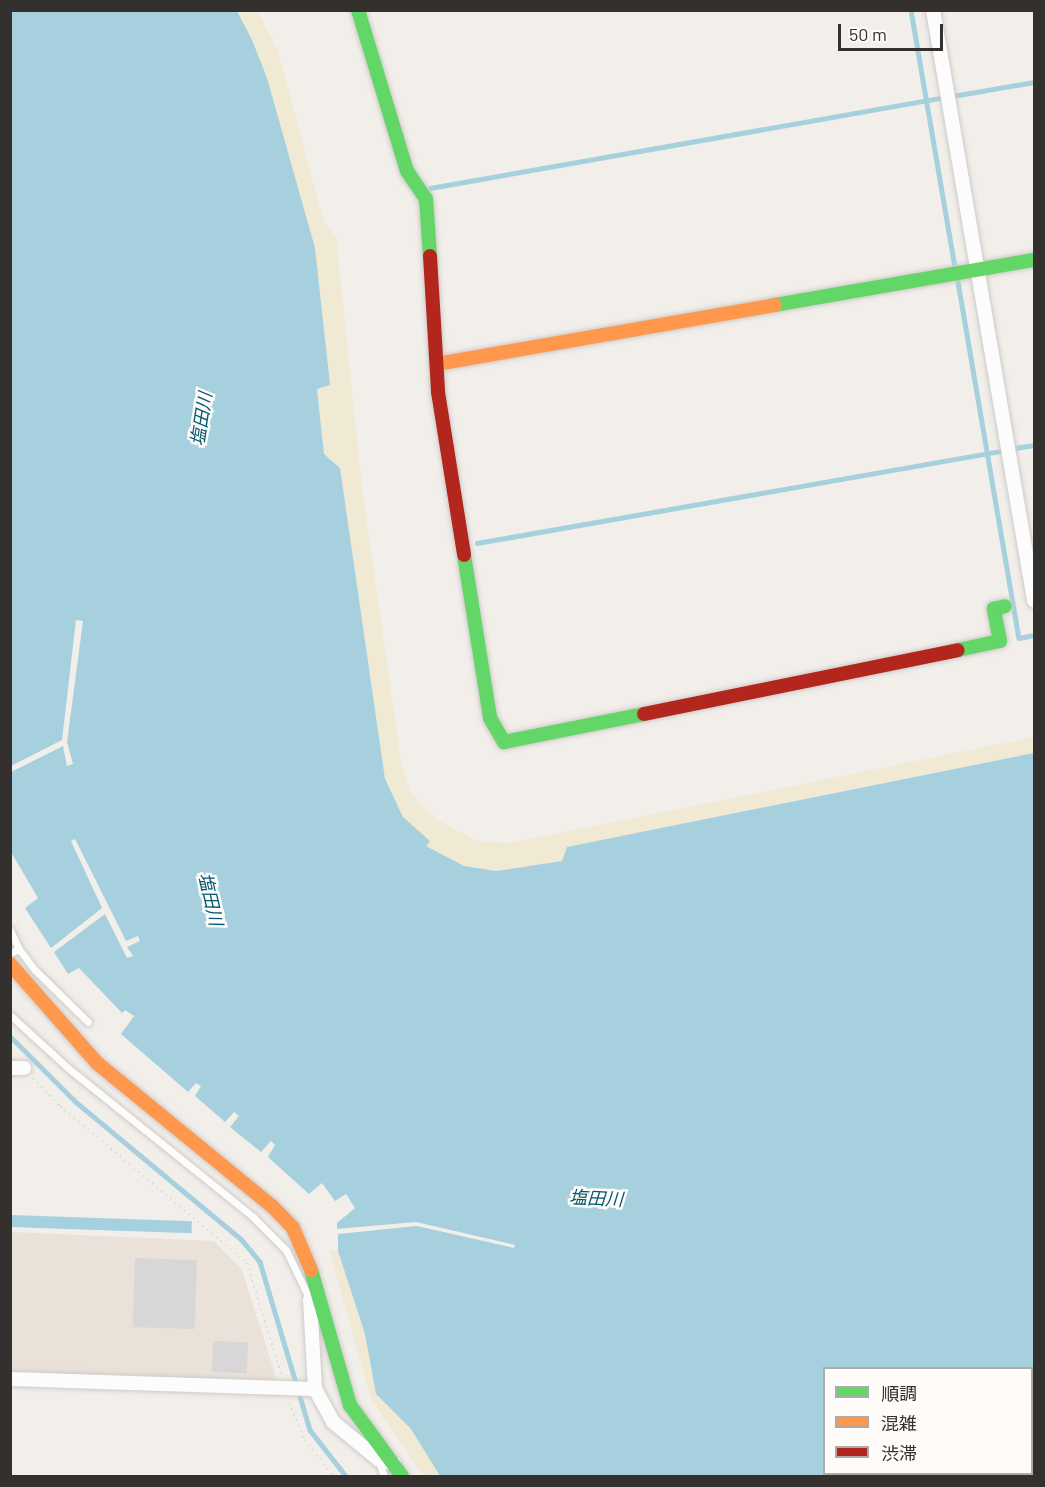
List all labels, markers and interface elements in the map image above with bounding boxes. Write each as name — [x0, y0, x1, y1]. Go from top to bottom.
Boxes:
scale bar — [841, 12, 946, 50]
text: 50 m — [849, 23, 887, 45]
water label: 塩田川 — [186, 391, 216, 447]
water label: 塩田川 — [194, 870, 228, 928]
water label: 塩田川 — [568, 1186, 624, 1210]
legend — [823, 1367, 1033, 1475]
text: 順調 — [881, 1382, 917, 1404]
text: 混雑 — [881, 1412, 917, 1434]
text: 渋滞 — [881, 1442, 917, 1464]

